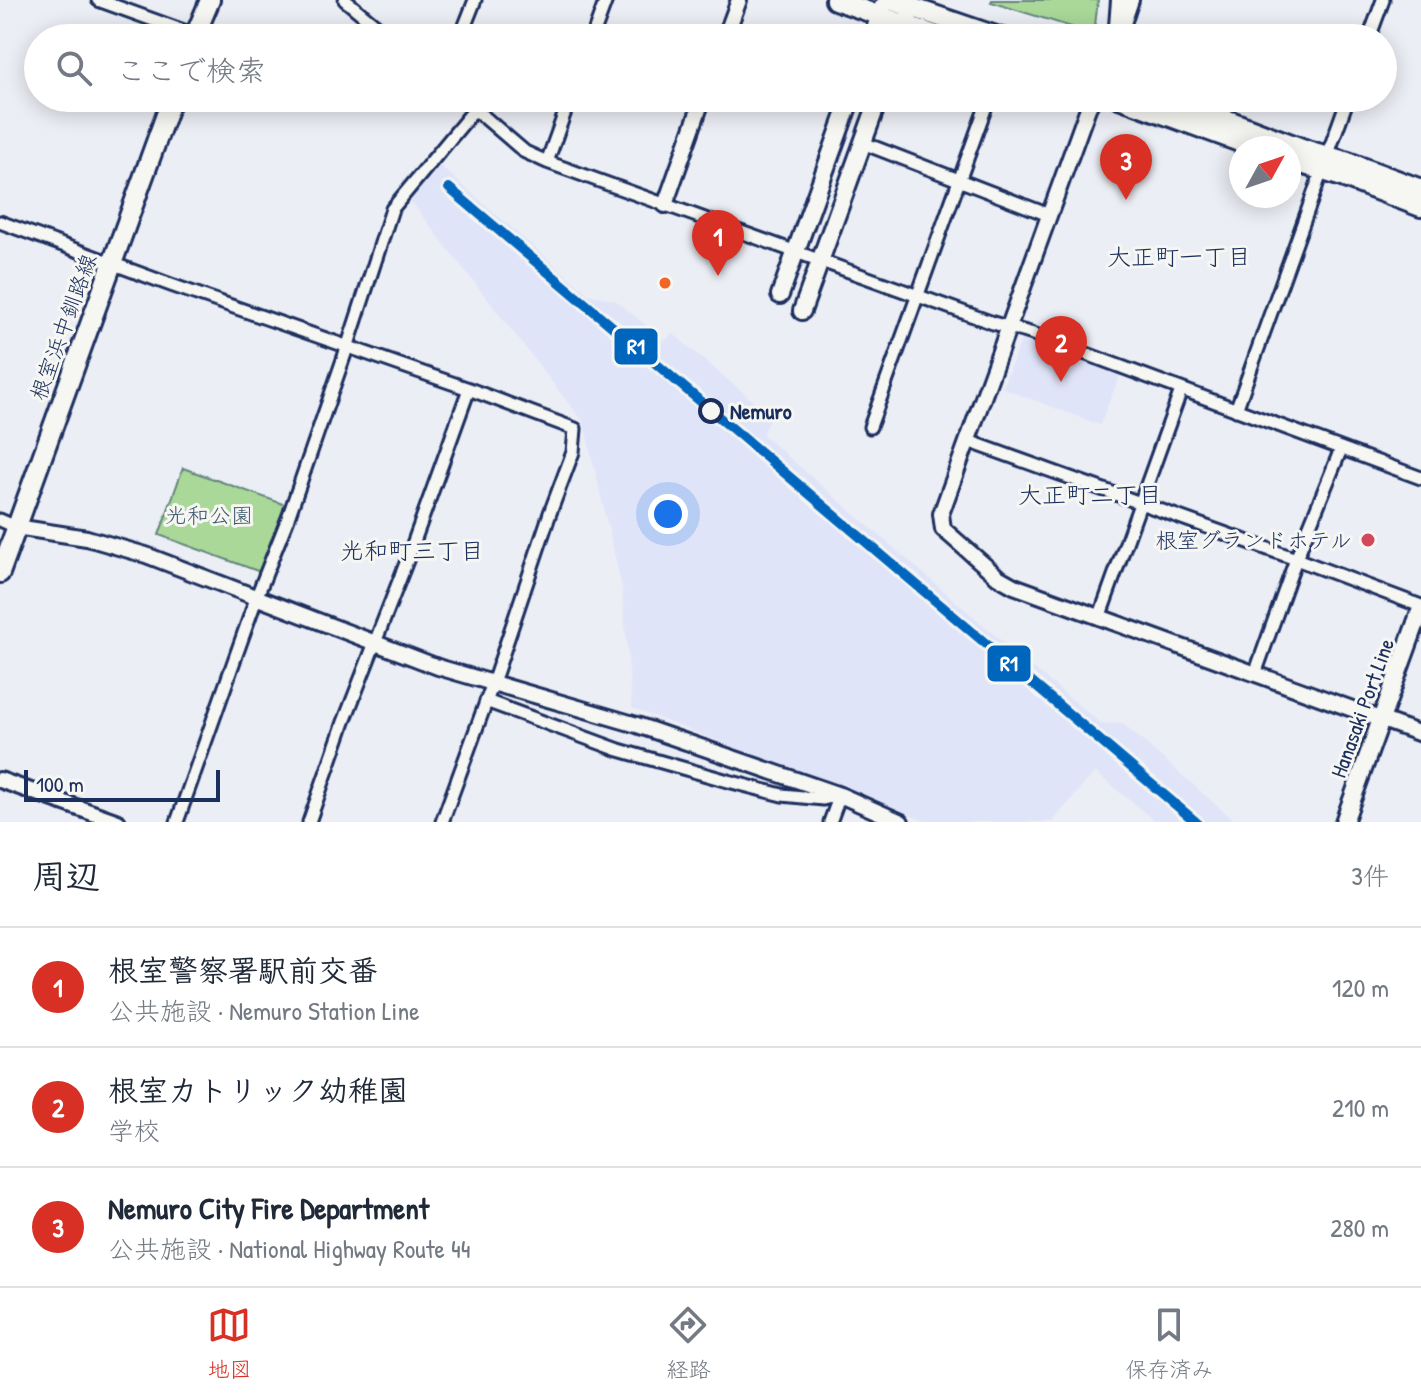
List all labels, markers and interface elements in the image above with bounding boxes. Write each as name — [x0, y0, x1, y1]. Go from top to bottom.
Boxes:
search box — [24, 24, 1397, 112]
icon: search — [52, 46, 96, 90]
text: ここで検索 — [116, 50, 266, 90]
pin: 3 — [1100, 134, 1152, 200]
north arrow — [1229, 136, 1301, 208]
pin: 1 — [692, 210, 744, 276]
district label: 大正町一丁目 — [1107, 240, 1251, 272]
street label: 根室浜中釧路線 — [23, 250, 103, 404]
unlabelled marker — [657, 275, 673, 291]
pin: 2 — [1035, 316, 1087, 382]
line badge: R1 — [613, 327, 659, 366]
text: R1 — [627, 331, 645, 361]
place label: Nemuro — [730, 396, 792, 426]
marker: Nemuro — [699, 399, 723, 423]
district label: 大正町二丁目 — [1018, 478, 1162, 510]
your location — [648, 494, 688, 534]
park label: 光和公園 — [165, 500, 253, 530]
place label: 根室グランドホテル — [1155, 525, 1352, 555]
marker: 根室グランドホテル — [1359, 531, 1377, 549]
district label: 光和町三丁目 — [340, 534, 484, 566]
street label: Hanasaki Port Line — [1323, 634, 1401, 782]
line badge: R1 — [986, 644, 1032, 683]
text: R1 — [1000, 648, 1018, 678]
scale bar — [24, 766, 220, 802]
text: 100 m — [36, 769, 84, 799]
text: 周辺 — [32, 853, 100, 899]
text: 3件 — [1351, 858, 1389, 893]
text: 根室警察署駅前交番 — [108, 950, 378, 990]
text: 1 — [53, 970, 63, 1005]
text: 120 m — [1332, 970, 1389, 1005]
text: 公共施設 · Nemuro Station Line — [108, 993, 420, 1028]
text: 根室カトリック幼稚園 — [108, 1070, 408, 1110]
text: 2 — [52, 1090, 64, 1125]
text: 210 m — [1332, 1090, 1389, 1125]
text: 学校 — [108, 1113, 160, 1148]
text: Nemuro City Fire Department — [108, 1188, 429, 1228]
text: 3 — [52, 1210, 64, 1245]
text: 280 m — [1330, 1210, 1389, 1245]
text: 公共施設 · National Highway Route 44 — [108, 1231, 470, 1266]
tab: 地図 — [207, 1303, 252, 1384]
tab: 経路 — [666, 1303, 711, 1384]
tab: 保存済み — [1125, 1303, 1214, 1384]

